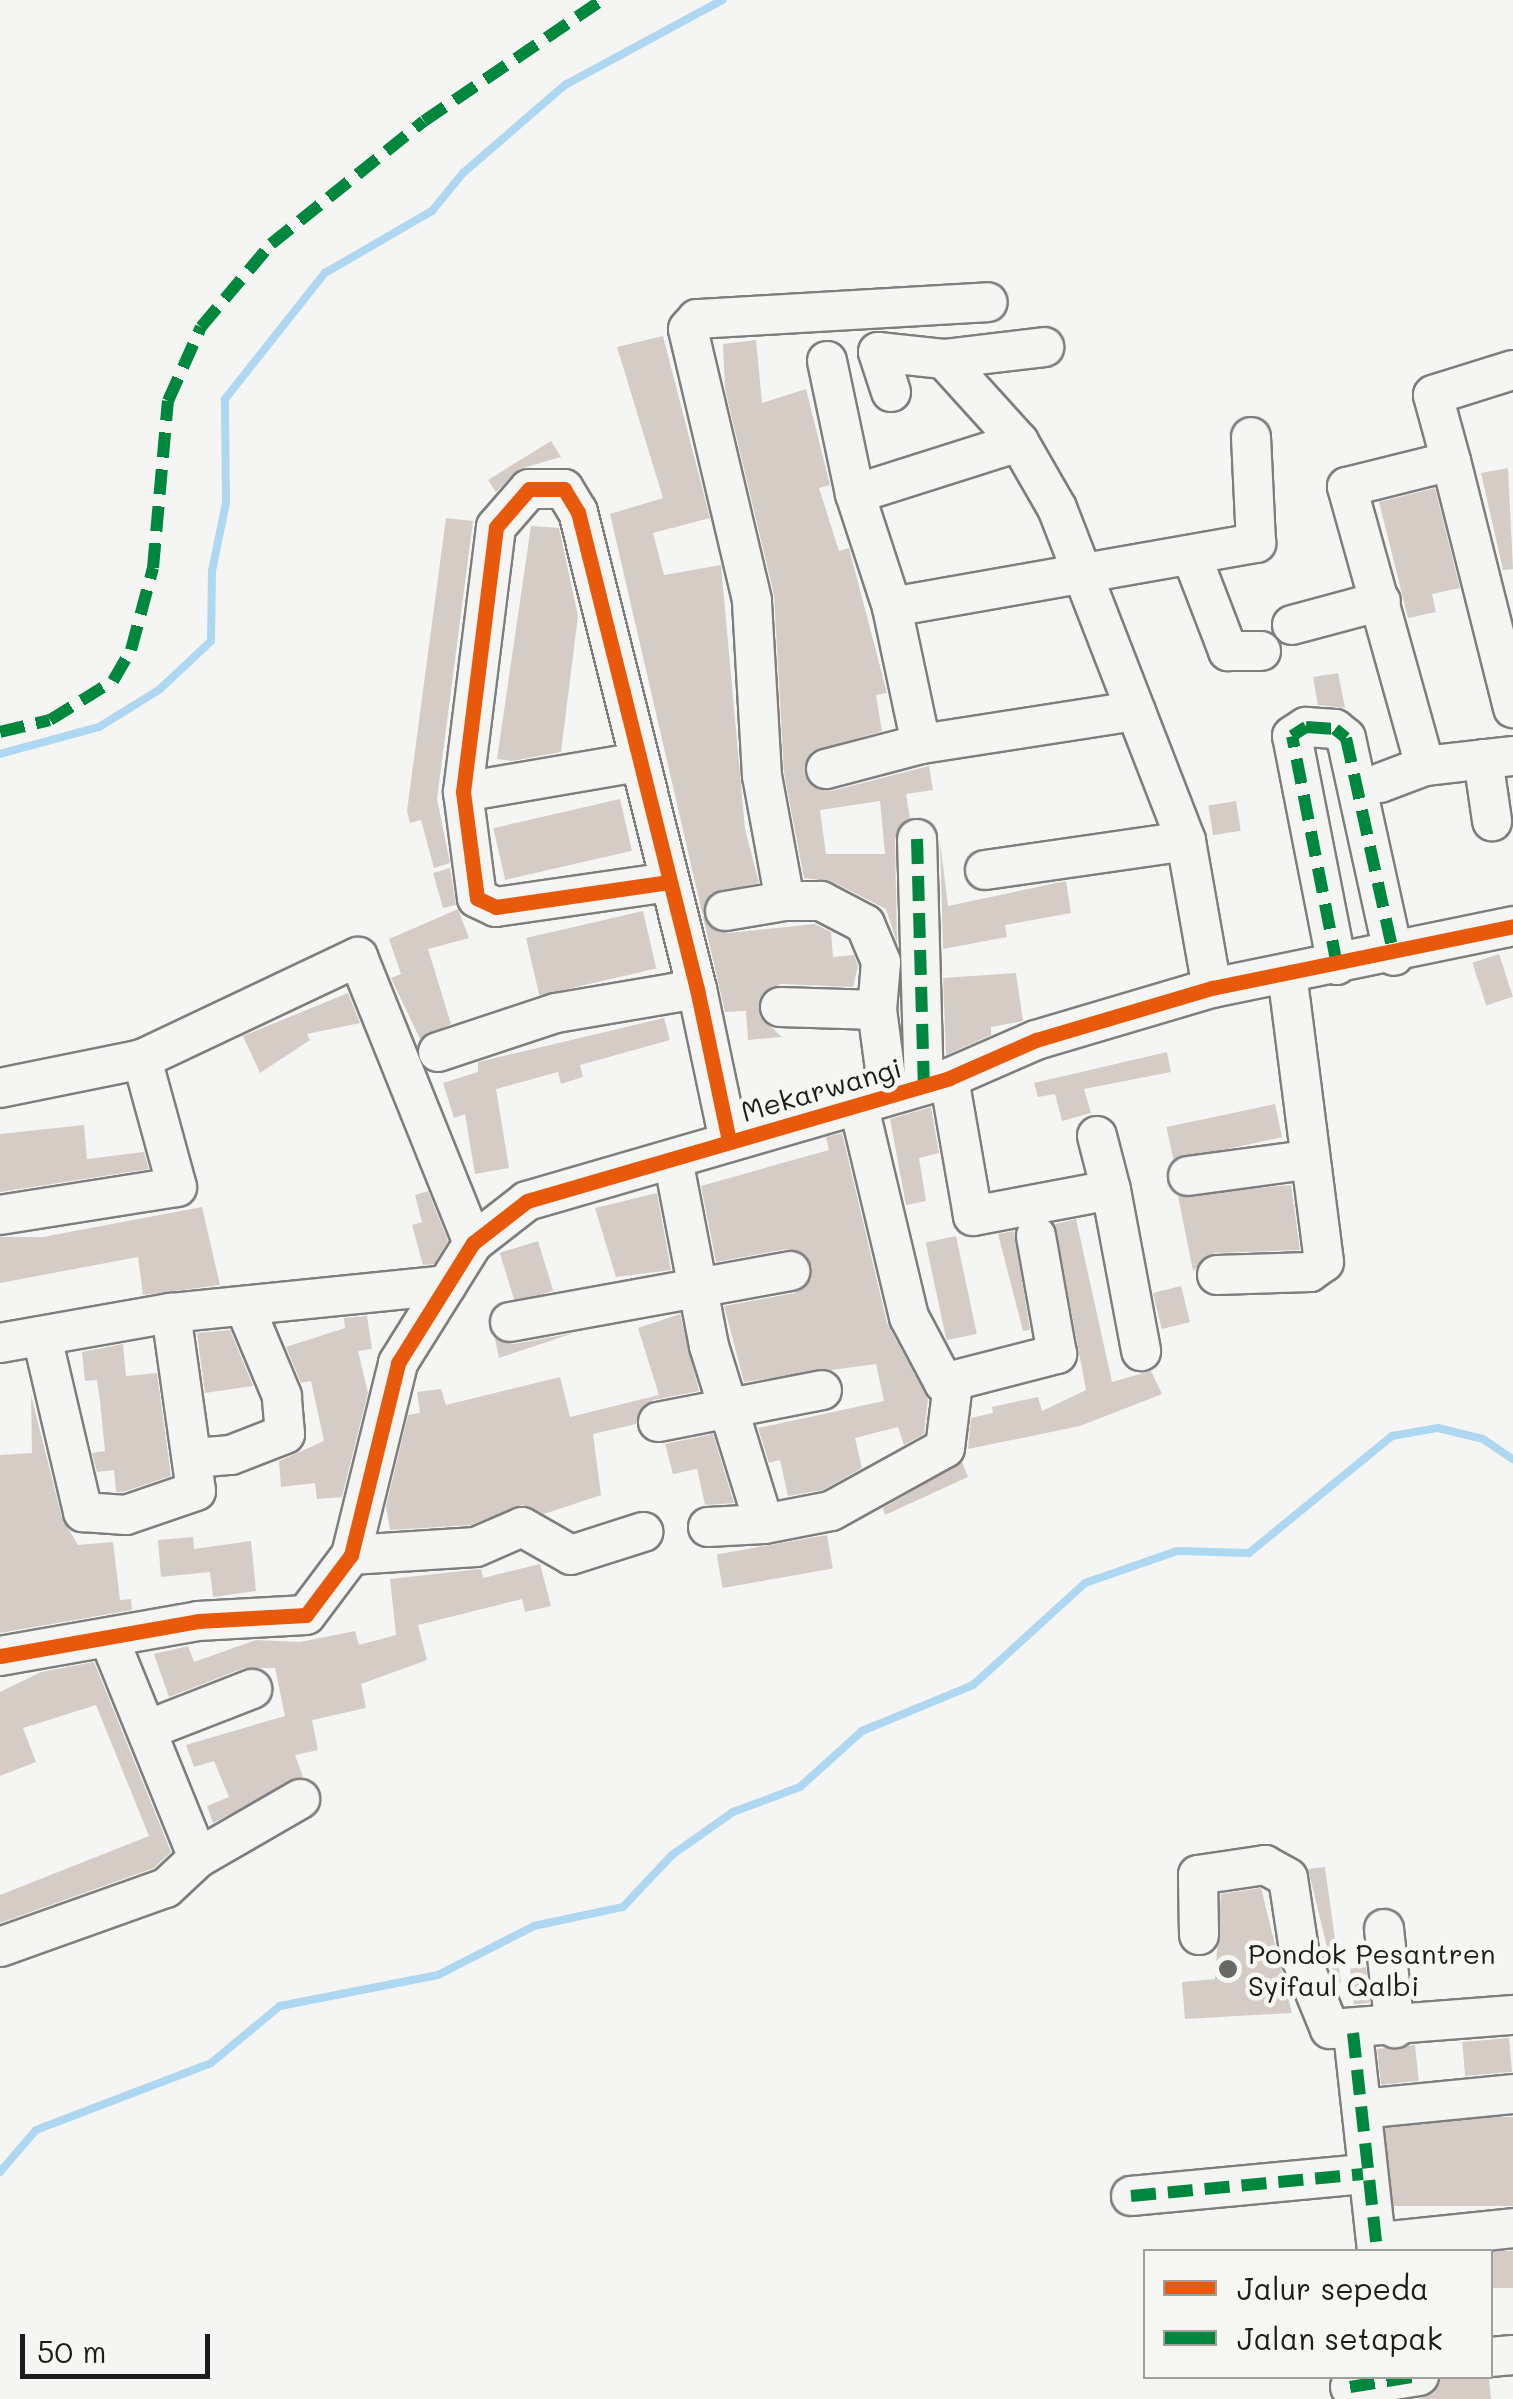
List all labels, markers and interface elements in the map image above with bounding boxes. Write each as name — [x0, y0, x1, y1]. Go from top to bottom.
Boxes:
street label: Mekarwangi — [737, 1050, 905, 1128]
place label: Pondok Pesantren Syifaul Qalbi — [1248, 1936, 1496, 2002]
marker: Pondok Pesantren Syifaul Qalbi — [1217, 1958, 1239, 1980]
legend — [1143, 2249, 1493, 2379]
text: Jalur sepeda — [1237, 2268, 1429, 2308]
scale bar — [25, 2314, 215, 2376]
text: Jalan setapak — [1237, 2318, 1443, 2358]
text: 50 m — [37, 2331, 107, 2371]

